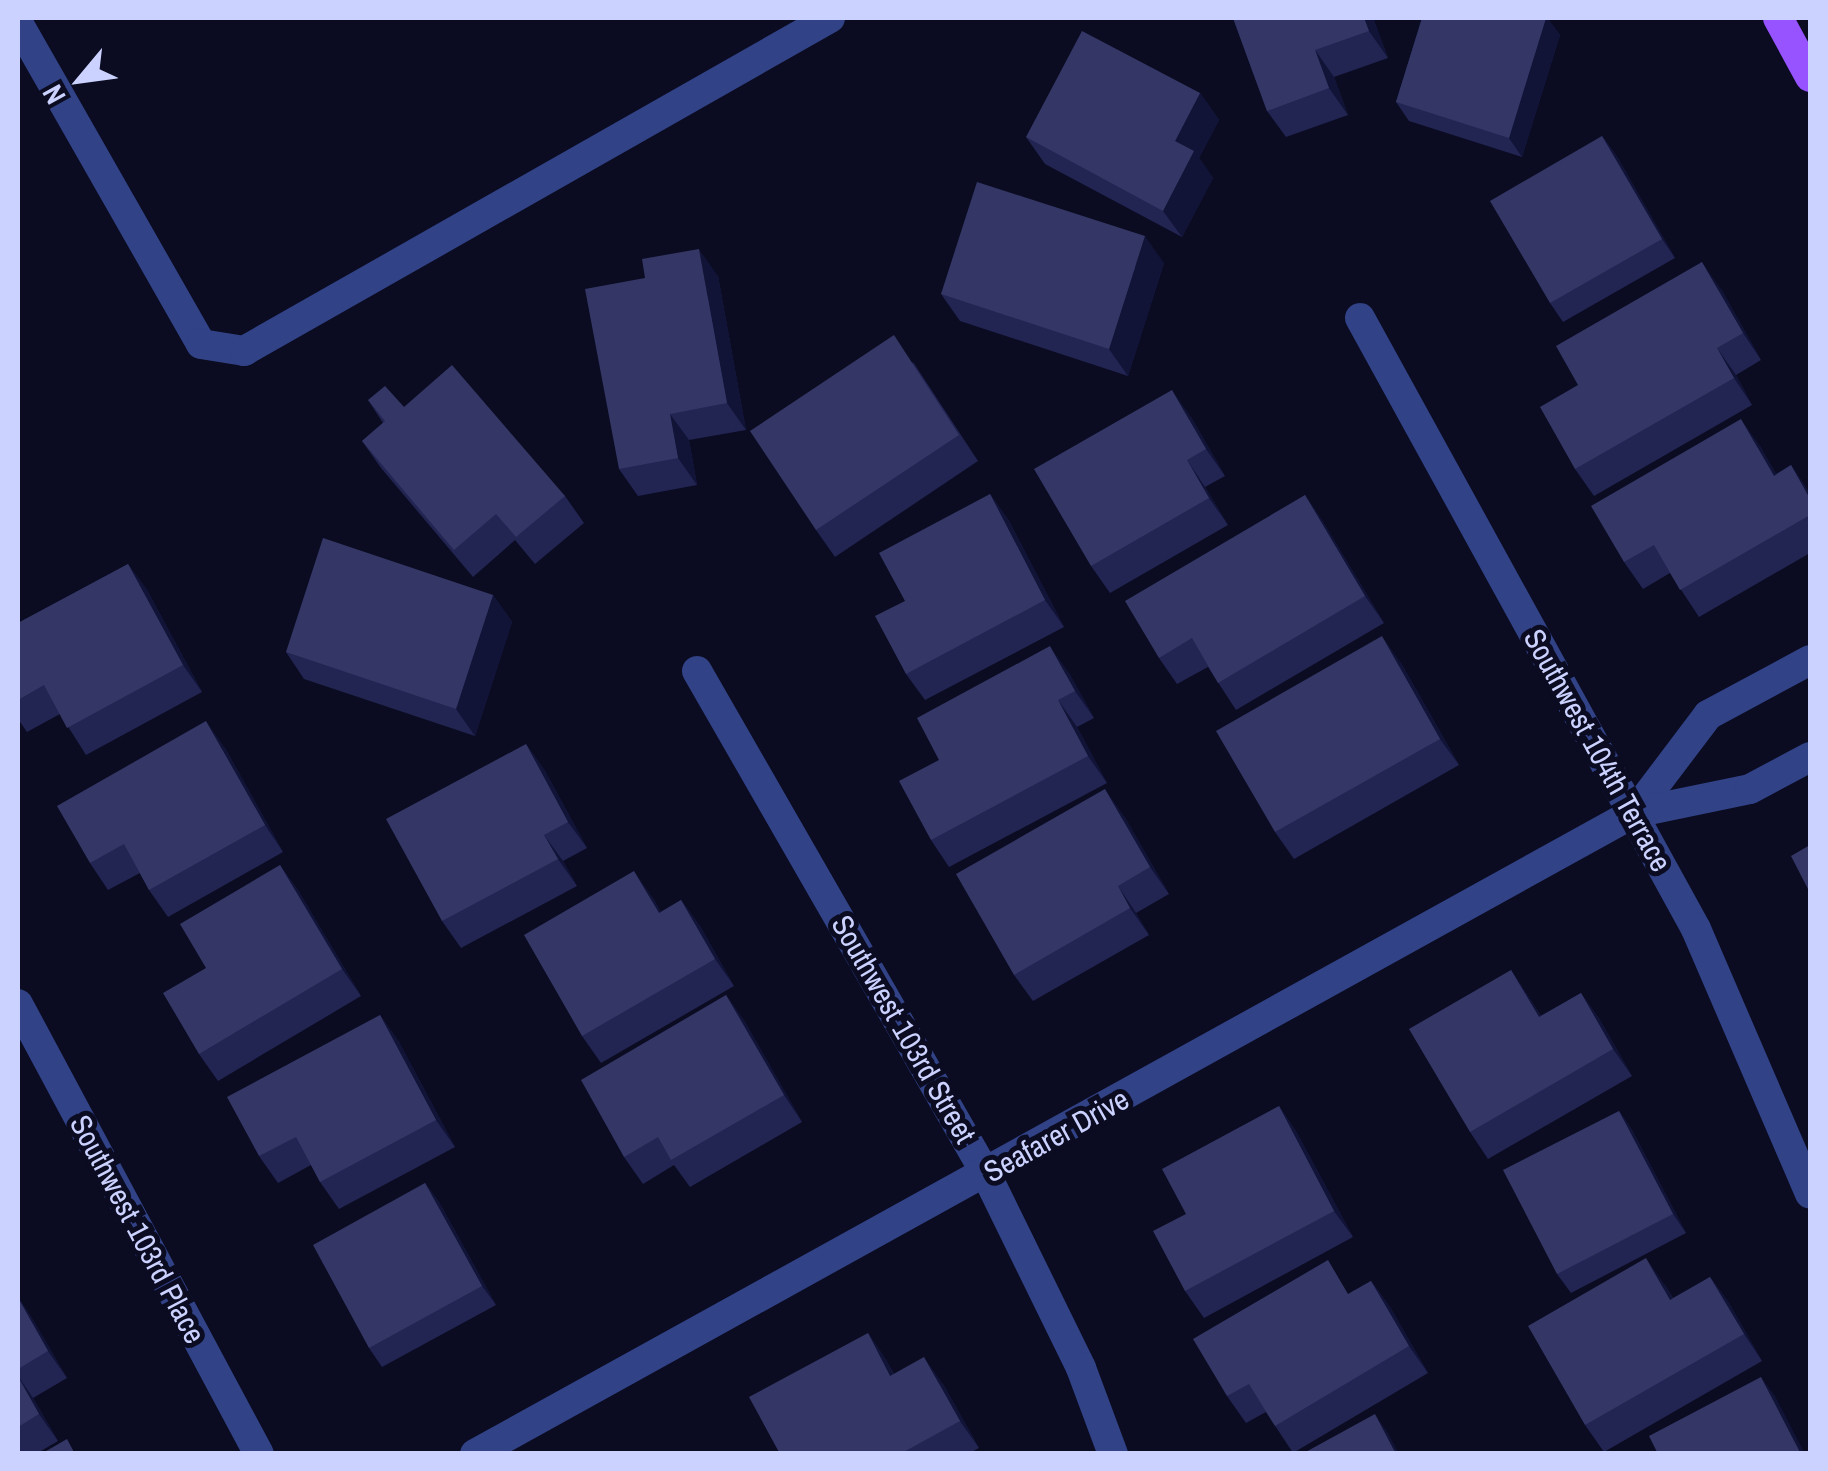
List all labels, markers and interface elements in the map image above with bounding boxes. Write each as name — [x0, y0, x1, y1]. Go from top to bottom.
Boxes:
north arrow — [30, 30, 130, 130]
text: N — [33, 78, 74, 111]
street label: Southwest 104th Terrace — [1516, 622, 1680, 878]
street label: Southwest 103rd Street — [824, 909, 984, 1149]
street label: Seafarer Drive — [977, 1080, 1135, 1190]
street label: Southwest 103rd Place — [63, 1109, 213, 1349]

